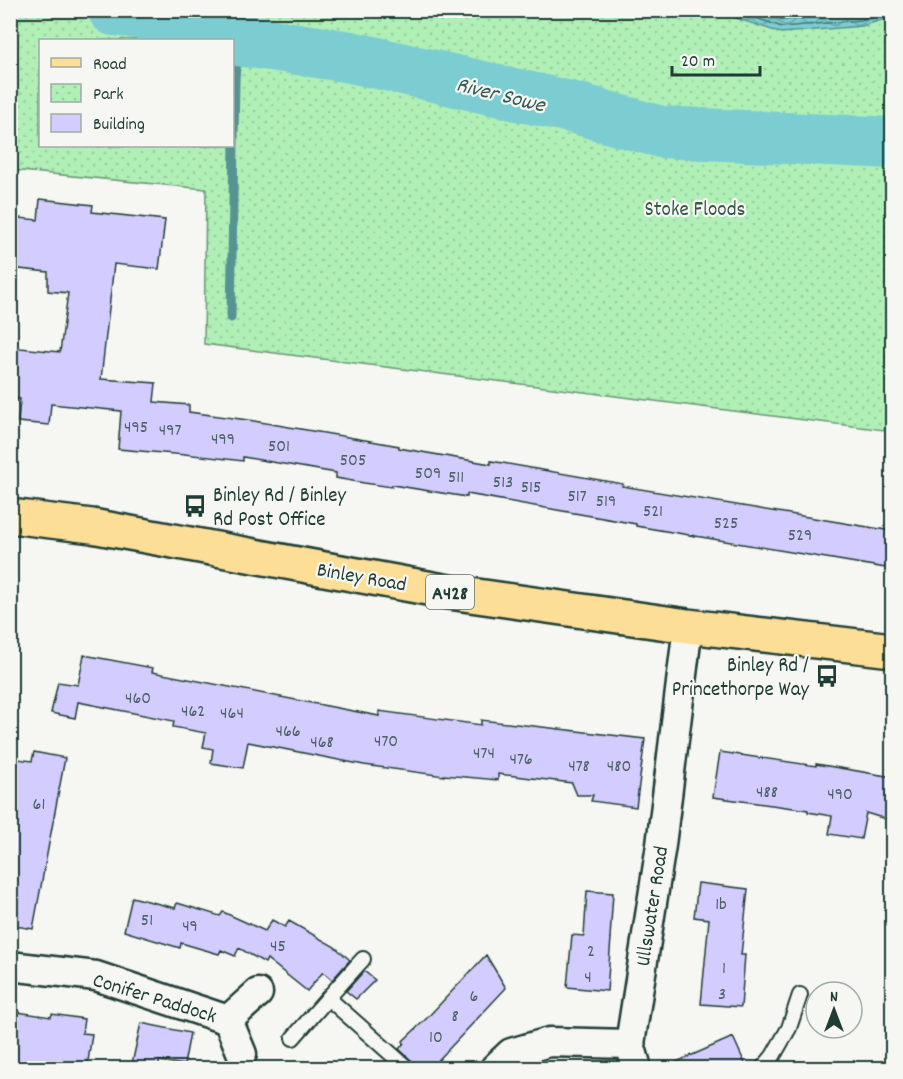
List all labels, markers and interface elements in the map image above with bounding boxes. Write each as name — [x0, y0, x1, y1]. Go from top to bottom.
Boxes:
legend — [39, 39, 234, 147]
scale bar — [672, 39, 760, 77]
text: 20 m — [681, 50, 715, 75]
text: Road — [93, 53, 127, 78]
water label: River Sowe — [453, 70, 549, 123]
text: Park — [93, 83, 124, 108]
text: Building — [93, 113, 145, 138]
park label: Stoke Floods — [645, 196, 745, 226]
house number: 495 — [124, 416, 148, 441]
house number: 497 — [159, 419, 181, 444]
house number: 499 — [211, 428, 235, 453]
house number: 501 — [268, 435, 290, 460]
house number: 505 — [340, 449, 366, 474]
house number: 509 — [415, 462, 441, 487]
house number: 511 — [448, 466, 464, 491]
house number: 513 — [493, 471, 513, 496]
house number: 515 — [521, 476, 541, 501]
place label: Binley Rd / Binley Rd Post Office — [213, 482, 346, 536]
house number: 517 — [567, 485, 587, 510]
house number: 519 — [596, 490, 616, 515]
bus stop icon: Binley Rd / Binley Rd Post Office — [182, 493, 208, 519]
house number: 521 — [643, 500, 663, 525]
house number: 525 — [714, 512, 738, 537]
house number: 529 — [788, 524, 812, 549]
street label: Binley Road — [314, 556, 409, 602]
road number: A428 — [426, 575, 474, 609]
place label: Binley Rd / Princethorpe Way — [672, 652, 809, 706]
bus stop icon: Binley Rd / Princethorpe Way — [814, 663, 840, 689]
house number: 460 — [125, 687, 151, 712]
house number: 462 — [181, 700, 205, 725]
house number: 464 — [220, 702, 244, 727]
house number: 466 — [275, 720, 301, 745]
house number: 470 — [374, 730, 398, 755]
house number: 468 — [310, 731, 334, 756]
house number: 474 — [473, 742, 495, 767]
house number: 476 — [509, 748, 533, 773]
house number: 478 — [568, 755, 590, 780]
house number: 480 — [607, 755, 631, 780]
house number: 488 — [756, 781, 778, 806]
house number: 490 — [827, 783, 853, 808]
house number: 61 — [33, 793, 45, 818]
street label: Ullswater Road — [630, 844, 678, 969]
house number: 1b — [715, 893, 727, 918]
house number: 51 — [141, 909, 153, 934]
house number: 49 — [182, 915, 198, 940]
house number: 45 — [270, 935, 286, 960]
house number: 2 — [587, 940, 595, 965]
house number: 1 — [722, 957, 726, 982]
house number: 4 — [584, 966, 592, 991]
street label: Conifer Paddock — [89, 967, 220, 1033]
north arrow — [804, 980, 864, 1040]
house number: 3 — [718, 983, 726, 1008]
house number: 6 — [470, 985, 478, 1010]
text: N — [830, 986, 838, 1009]
house number: 8 — [451, 1005, 459, 1030]
house number: 10 — [429, 1026, 443, 1051]

